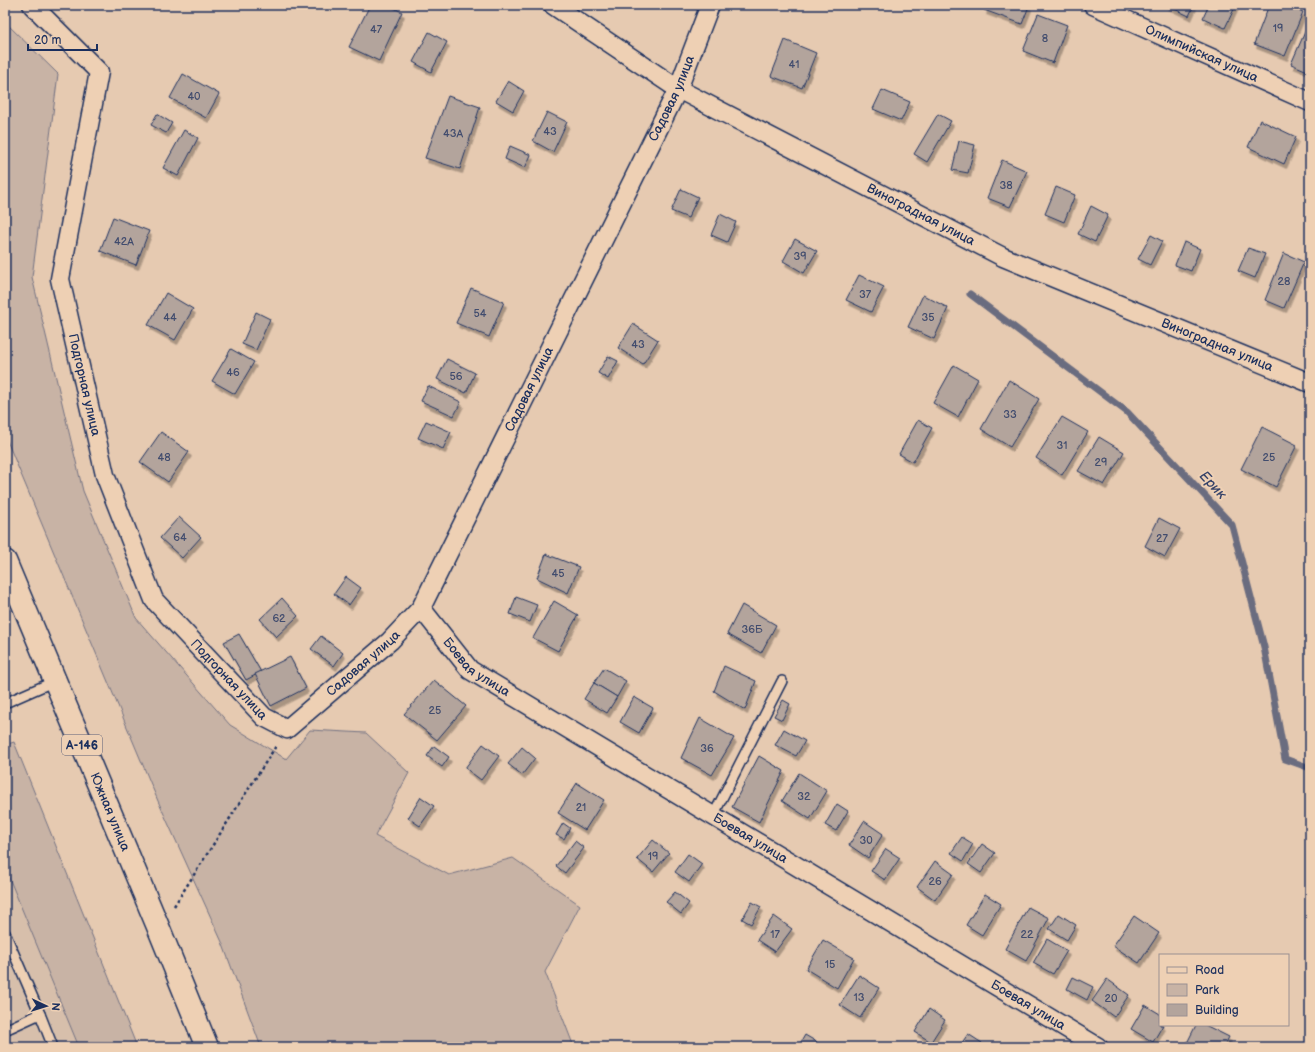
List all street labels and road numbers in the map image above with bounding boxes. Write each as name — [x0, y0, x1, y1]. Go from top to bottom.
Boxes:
street label: Олимпийская улица — [1143, 21, 1261, 86]
street label: Садовая улица — [645, 53, 698, 144]
street label: Виноградная улица — [864, 180, 978, 249]
street label: Виноградная улица — [1159, 315, 1276, 375]
street label: Подгорная улица — [65, 332, 104, 438]
street label: Садовая улица — [502, 344, 557, 434]
street label: Садовая улица — [323, 627, 404, 700]
street label: Боевая улица — [439, 634, 513, 700]
street label: Подгорная улица — [187, 636, 271, 723]
road number: А-146 — [62, 735, 102, 755]
street label: Южная улица — [86, 770, 134, 854]
street label: Боевая улица — [710, 810, 791, 867]
street label: Боевая улица — [988, 976, 1069, 1034]

